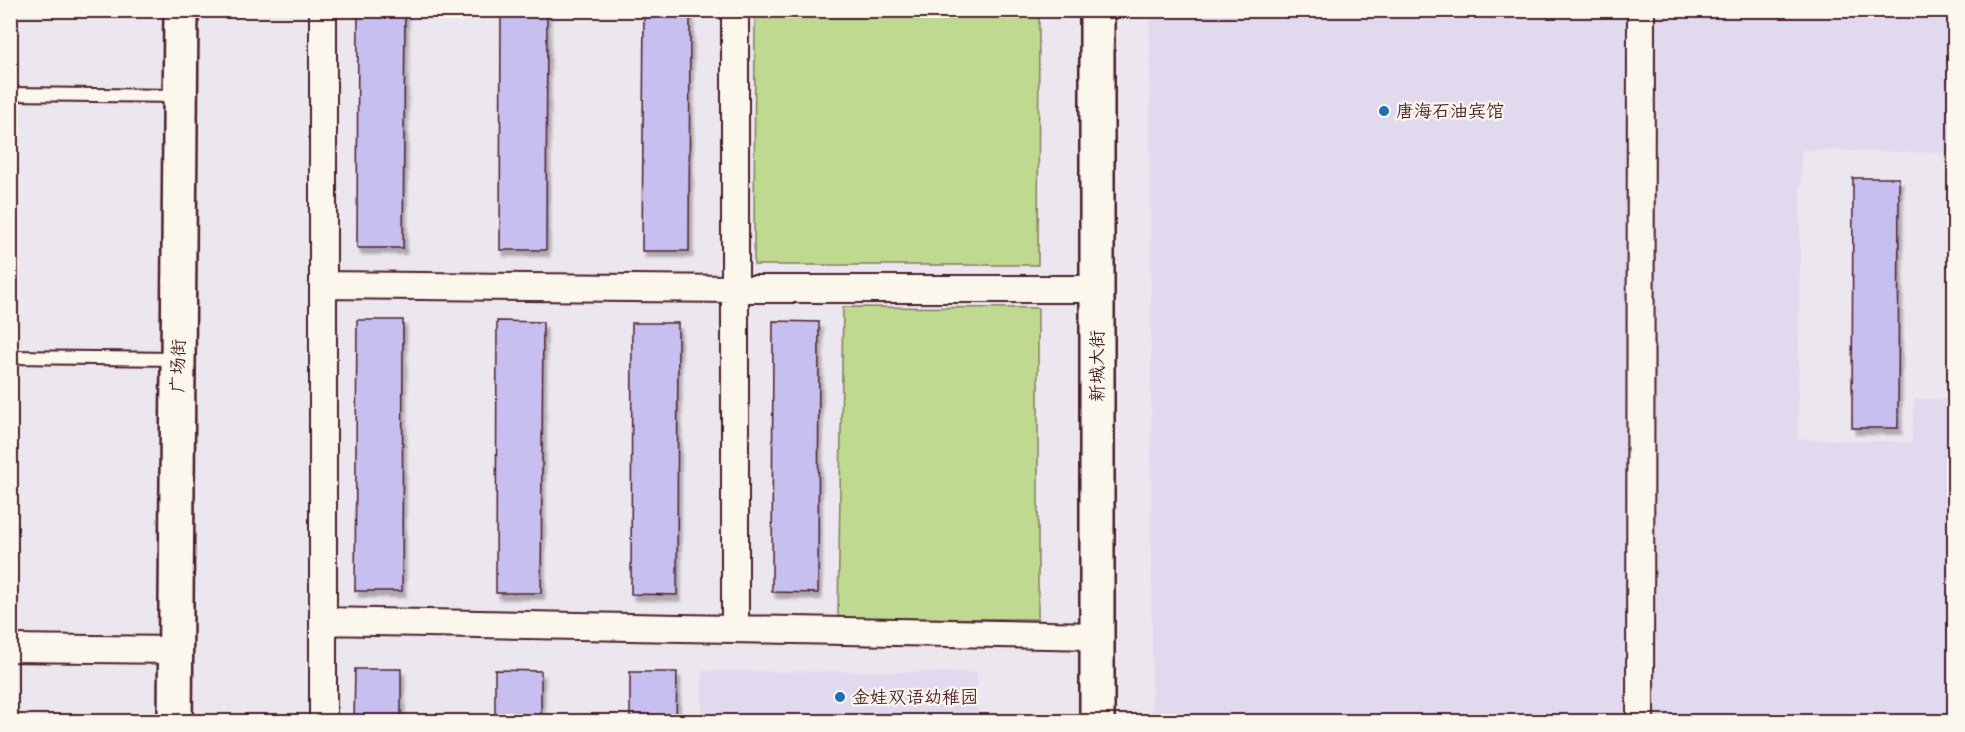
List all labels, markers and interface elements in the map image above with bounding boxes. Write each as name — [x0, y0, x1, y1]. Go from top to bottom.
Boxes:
place label: 唐海石油宾馆 — [1396, 98, 1504, 122]
marker: 唐海石油宾馆 — [1377, 104, 1391, 118]
street label: 新城大街 — [1084, 330, 1108, 402]
street label: 广场街 — [165, 339, 189, 393]
place label: 金娃双语幼稚园 — [852, 684, 978, 708]
marker: 金娃双语幼稚园 — [833, 690, 847, 704]

